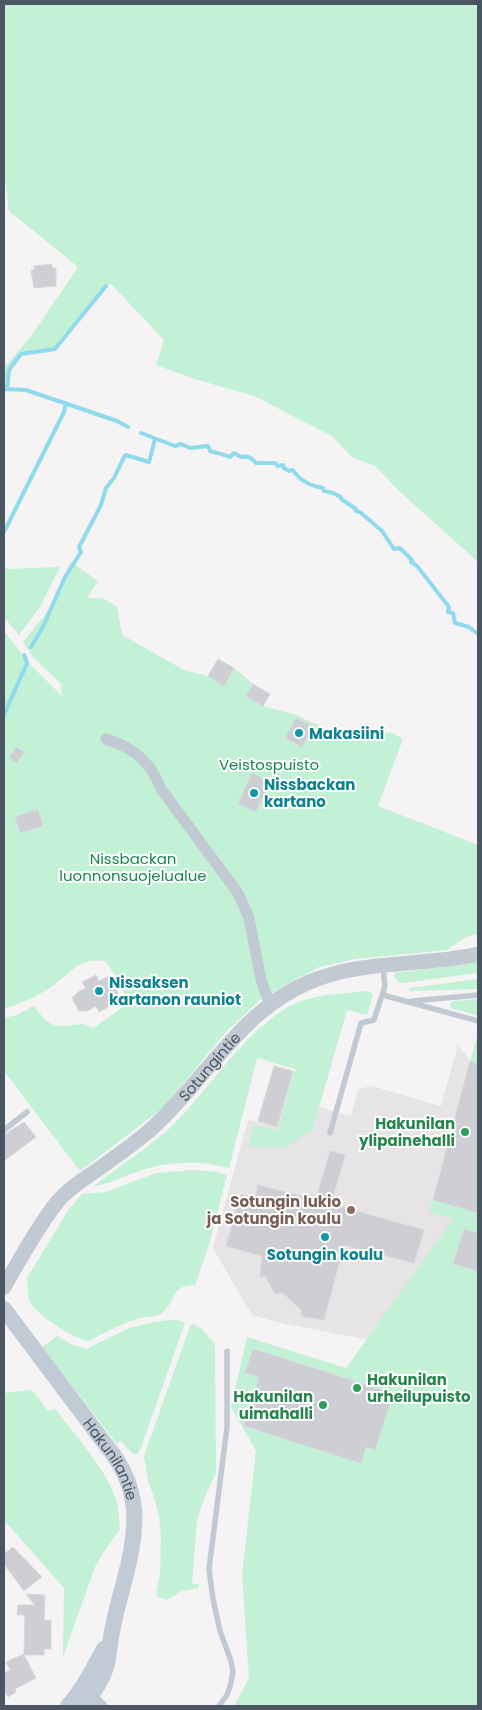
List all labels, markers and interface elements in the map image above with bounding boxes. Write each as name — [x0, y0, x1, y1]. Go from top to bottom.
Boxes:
place label: Makasiini — [309, 723, 384, 744]
marker: Makasiini — [293, 727, 305, 739]
park label: Veistospuisto — [219, 754, 319, 775]
place label: Nissbackan kartano — [264, 774, 355, 812]
marker: Nissbackan kartano — [248, 787, 260, 799]
park label: Nissbackan luonnonsuojelualue — [59, 848, 207, 886]
place label: Nissaksen kartanon rauniot — [109, 972, 241, 1010]
marker: Nissaksen kartanon rauniot — [93, 985, 105, 997]
street label: Sotungintie — [173, 1027, 245, 1105]
place label: Hakunilan ylipainehalli — [358, 1113, 455, 1151]
marker: Hakunilan ylipainehalli — [459, 1126, 471, 1138]
place label: Sotungin lukio ja Sotungin koulu — [206, 1191, 341, 1229]
marker: Sotungin lukio ja Sotungin koulu — [345, 1204, 357, 1216]
marker: Sotungin koulu — [319, 1231, 331, 1243]
place label: Sotungin koulu — [267, 1244, 383, 1265]
place label: Hakunilan urheilupuisto — [367, 1369, 471, 1407]
marker: Hakunilan urheilupuisto — [351, 1382, 363, 1394]
place label: Hakunilan uimahalli — [233, 1386, 313, 1424]
marker: Hakunilan uimahalli — [317, 1399, 329, 1411]
street label: Hakunilantie — [79, 1413, 143, 1502]

